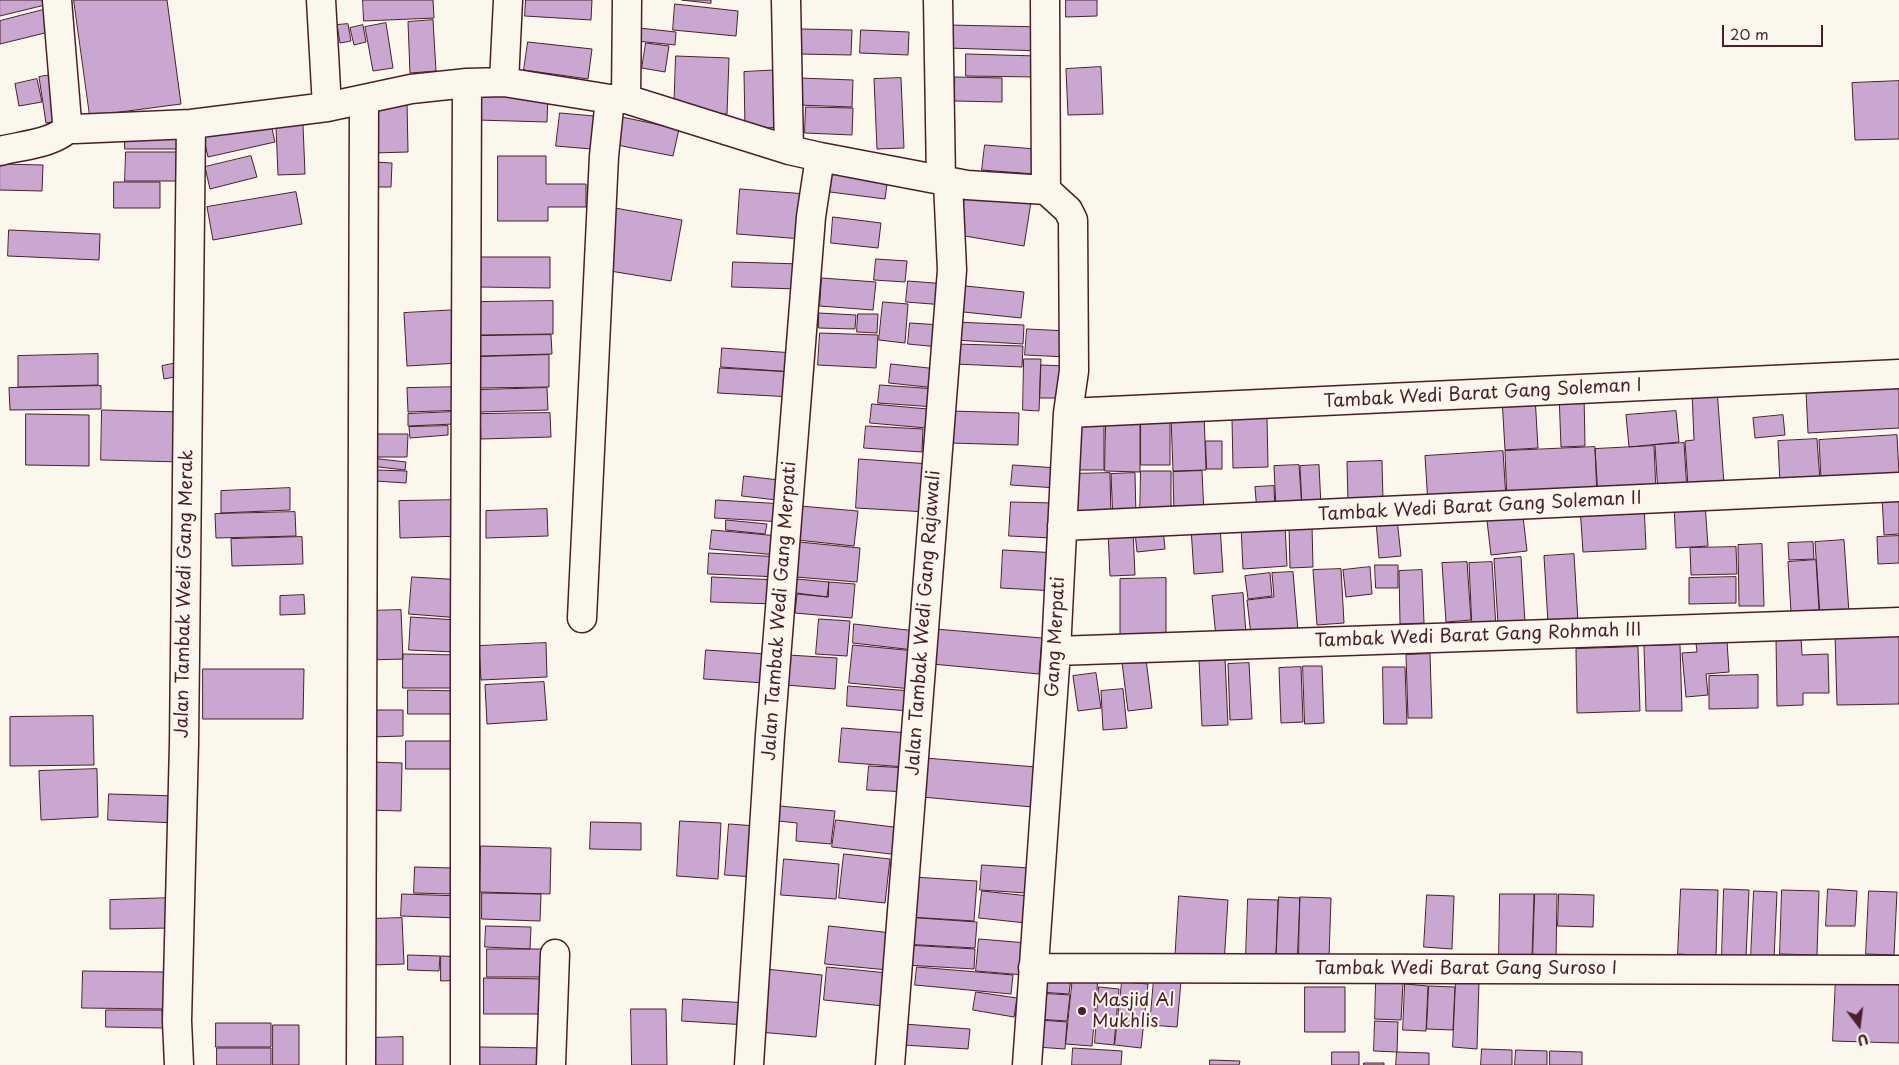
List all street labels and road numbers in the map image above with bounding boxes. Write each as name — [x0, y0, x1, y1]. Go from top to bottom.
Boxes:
street label: Tambak Wedi Barat Gang Soleman I — [1323, 375, 1643, 413]
street label: Jalan Tambak Wedi Gang Merak — [172, 450, 198, 738]
street label: Jalan Tambak Wedi Gang Merpati — [759, 461, 801, 761]
street label: Jalan Tambak Wedi Gang Rajawali — [903, 469, 945, 777]
street label: Tambak Wedi Barat Gang Soleman II — [1318, 488, 1642, 526]
street label: Gang Merpati — [1042, 576, 1070, 698]
street label: Tambak Wedi Barat Gang Rohmah III — [1314, 620, 1642, 652]
street label: Tambak Wedi Barat Gang Suroso I — [1315, 958, 1617, 980]

